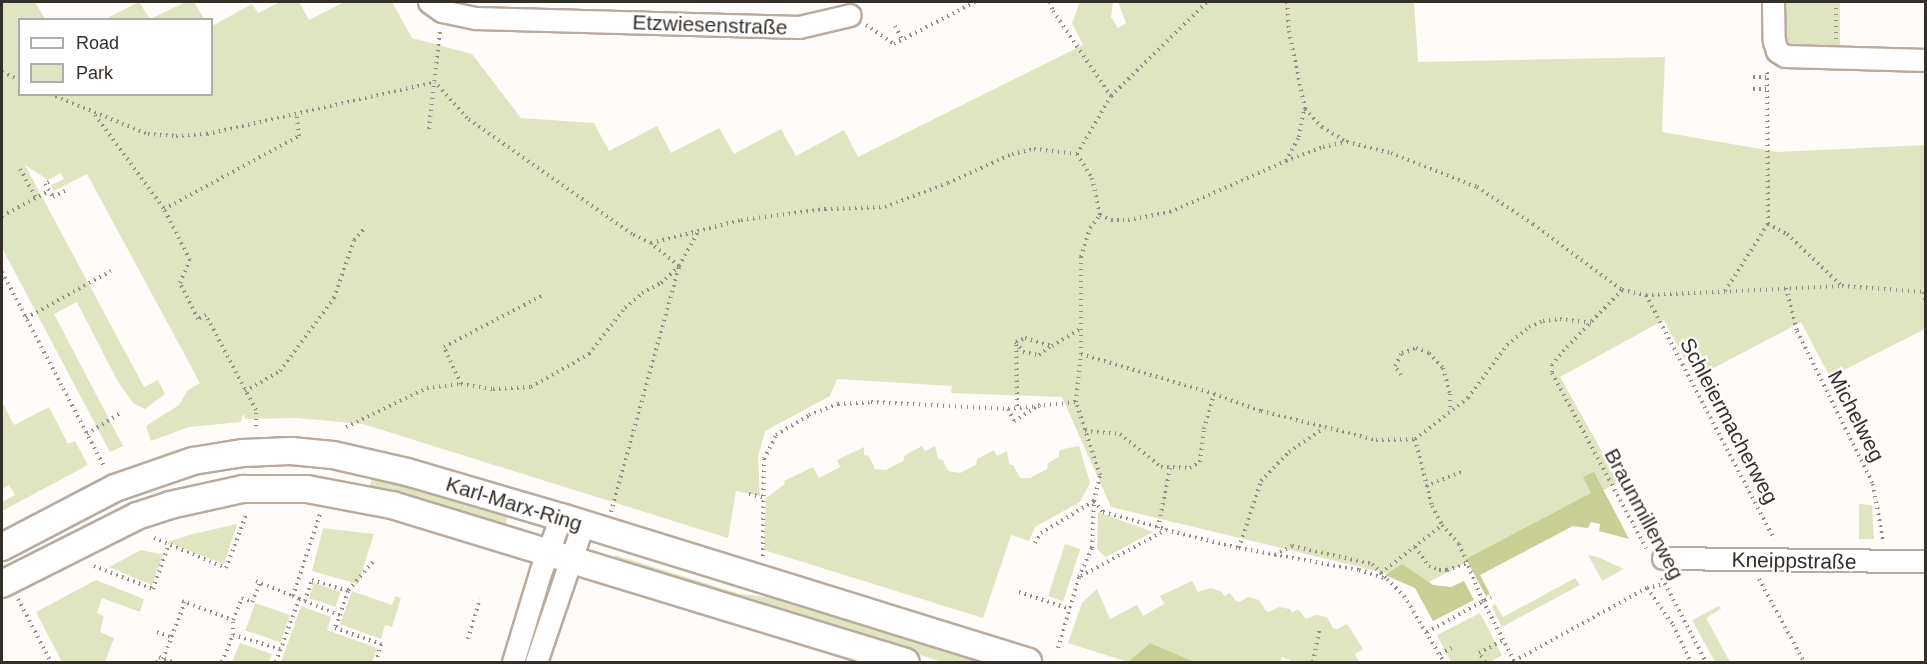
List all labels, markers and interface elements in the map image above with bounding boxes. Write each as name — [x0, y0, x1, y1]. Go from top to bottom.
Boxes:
street label: Etzwiesenstraße — [632, 10, 788, 40]
legend — [18, 18, 213, 96]
text: Road — [76, 33, 119, 53]
text: Park — [76, 63, 113, 83]
street label: Schleiermacherweg — [1675, 334, 1783, 508]
street label: Michelweg — [1822, 366, 1890, 466]
street label: Braunmillerweg — [1599, 444, 1689, 584]
street label: Karl-Marx-Ring — [443, 471, 585, 537]
street label: Kneippstraße — [1731, 547, 1857, 575]

